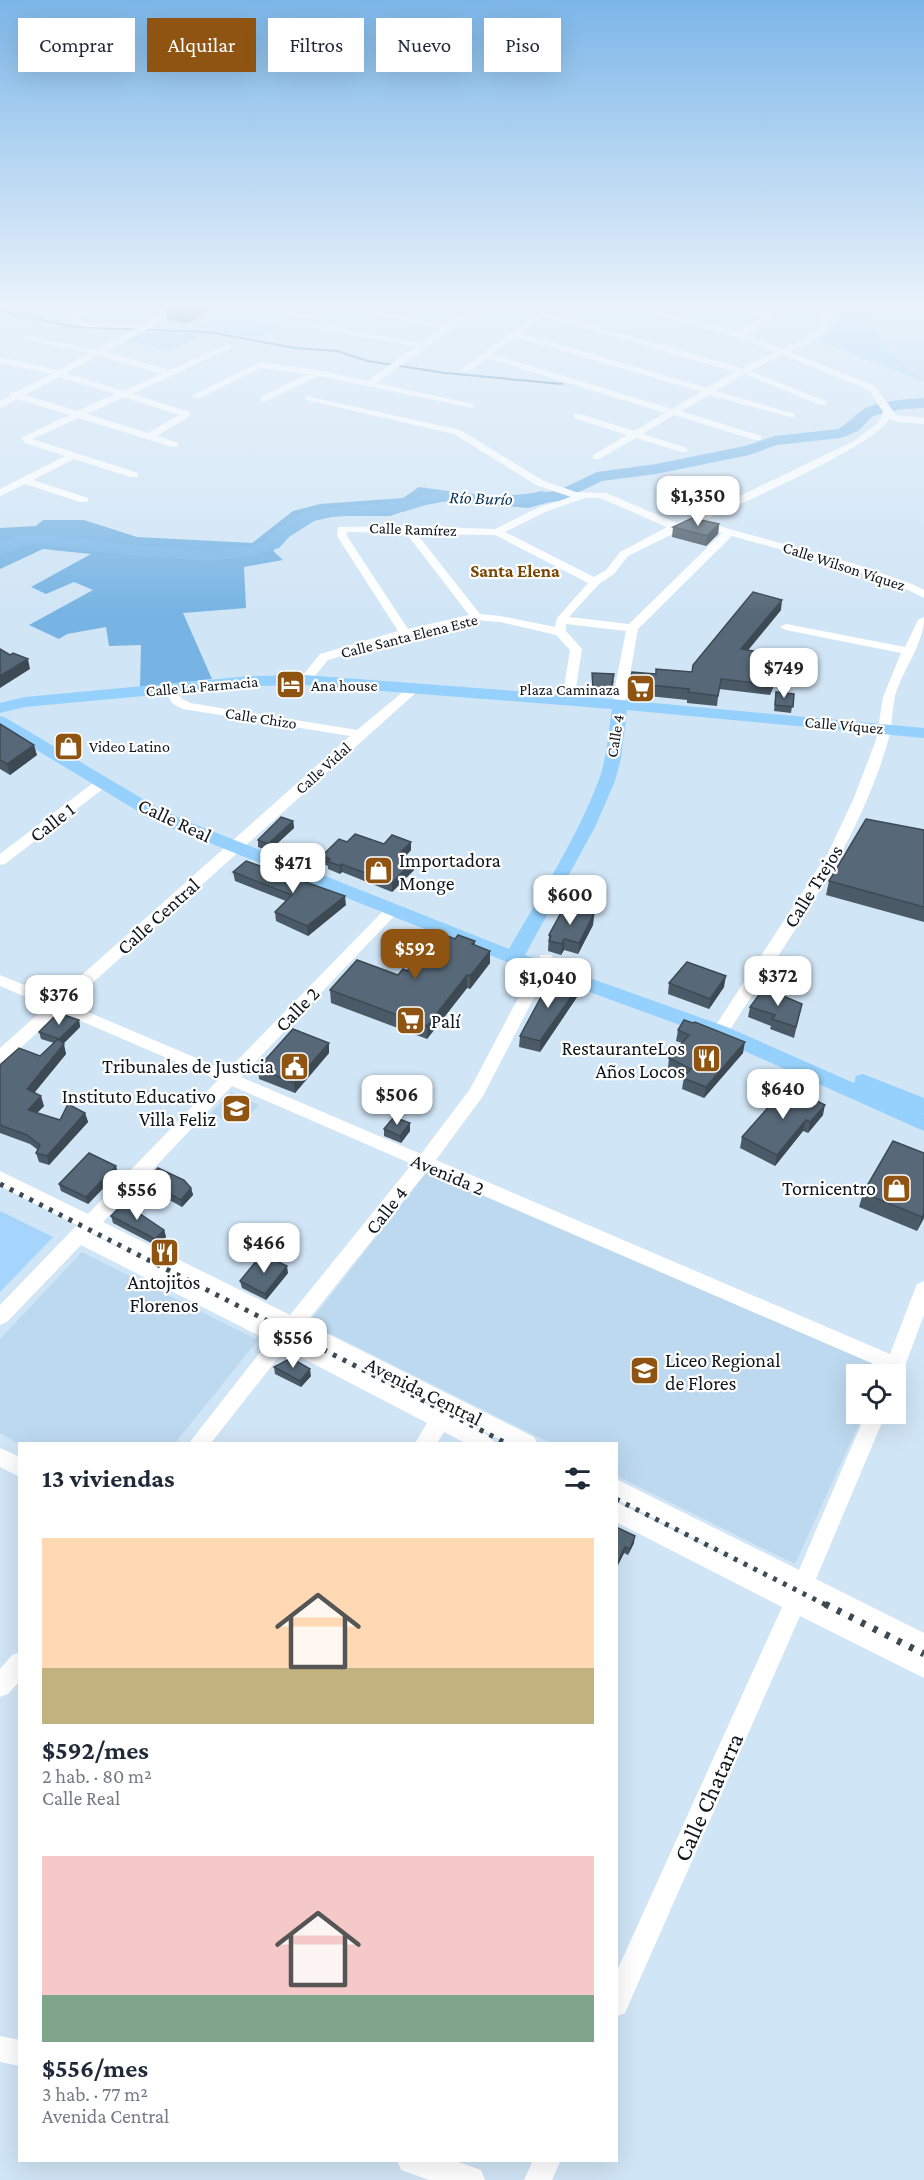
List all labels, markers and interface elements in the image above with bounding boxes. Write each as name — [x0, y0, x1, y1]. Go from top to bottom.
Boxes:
chip: Comprar — [18, 18, 135, 72]
chip: Alquilar — [147, 18, 256, 72]
chip: Filtros — [268, 18, 364, 72]
chip: Nuevo — [376, 18, 472, 72]
chip: Piso — [484, 18, 561, 72]
pin: $1,350 — [649, 476, 747, 527]
text: $1,350 — [671, 484, 725, 506]
water label: Río Burío — [449, 487, 513, 509]
street label: Calle Ramírez — [369, 519, 457, 539]
street label: Calle Wilson Víquez — [780, 538, 907, 595]
district label: Santa Elena — [470, 561, 560, 581]
street label: Calle Santa Elena Este — [339, 611, 479, 661]
pin: $749 — [748, 648, 820, 699]
text: $749 — [764, 656, 804, 678]
hotel icon: Ana house — [274, 669, 306, 701]
street label: Calle La Farmacia — [145, 673, 259, 699]
supermarket icon: Plaza Caminaza — [625, 673, 657, 705]
place label: Ana house — [311, 677, 377, 694]
place label: Plaza Caminaza — [519, 681, 621, 698]
street label: Calle Chizo — [224, 704, 298, 732]
street label: Calle 4 — [603, 713, 627, 759]
street label: Calle Víquez — [804, 713, 884, 738]
shop icon: Video Latino — [52, 730, 84, 762]
place label: Video Latino — [89, 738, 170, 755]
street label: Calle Vidal — [292, 739, 354, 797]
street label: Calle Real — [135, 794, 215, 846]
street label: Calle 1 — [25, 798, 79, 846]
street label: Calle Trejos — [779, 841, 848, 932]
pin: $471 — [257, 843, 329, 894]
place label: Importadora Monge — [399, 849, 501, 895]
text: $471 — [274, 851, 312, 873]
shop icon: Importadora Monge — [362, 855, 394, 887]
street label: Calle Central — [112, 873, 204, 959]
pin: $600 — [534, 875, 606, 926]
text: $600 — [547, 883, 593, 905]
pin: $592 — [379, 929, 451, 980]
text: $592 — [395, 937, 435, 959]
pin: $372 — [742, 956, 814, 1007]
pin: $1,040 — [499, 958, 597, 1009]
text: $372 — [758, 964, 798, 986]
text: $1,040 — [519, 966, 577, 988]
pin: $376 — [23, 975, 95, 1026]
street label: Calle 2 — [270, 982, 324, 1036]
text: $376 — [39, 983, 79, 1005]
supermarket icon: Palí — [394, 1005, 426, 1037]
place label: Palí — [431, 1010, 461, 1032]
place label: RestauranteLos Años Locos — [561, 1037, 685, 1082]
restaurant icon: RestauranteLos Años Locos — [690, 1043, 722, 1075]
public building icon: Tribunales de Justicia — [279, 1050, 311, 1082]
place label: Tribunales de Justicia — [102, 1055, 274, 1078]
pin: $640 — [747, 1069, 819, 1120]
pin: $506 — [361, 1075, 433, 1126]
text: $640 — [761, 1077, 805, 1099]
text: $506 — [376, 1083, 418, 1105]
place label: Instituto Educativo Villa Feliz — [62, 1085, 216, 1130]
school or university icon: Instituto Educativo Villa Feliz — [221, 1092, 253, 1124]
street label: Avenida 2 — [408, 1149, 488, 1199]
pin: $556 — [101, 1170, 173, 1221]
shop icon: Tornicentro — [881, 1172, 913, 1204]
place label: Tornicentro — [782, 1177, 876, 1199]
text: $556 — [117, 1178, 157, 1200]
street label: Calle 4 — [361, 1182, 411, 1238]
pin: $466 — [228, 1223, 300, 1274]
text: $466 — [243, 1231, 285, 1253]
restaurant icon: Antojitos Florenos — [148, 1236, 180, 1268]
place label: Antojitos Florenos — [128, 1271, 201, 1316]
pin: $556 — [257, 1318, 329, 1369]
text: $556 — [273, 1326, 313, 1348]
place label: Liceo Regional de Flores — [665, 1349, 781, 1394]
street label: Avenida Central — [362, 1352, 486, 1430]
school or university icon: Liceo Regional de Flores — [628, 1355, 660, 1387]
map controls — [846, 1364, 906, 1424]
button: locate — [846, 1364, 906, 1424]
icon: filters — [561, 1462, 594, 1495]
text: 13 viviendas — [42, 1464, 175, 1493]
icon: home — [264, 1577, 372, 1685]
street label: Calle Chatarra — [668, 1729, 748, 1865]
text: $592/mes — [42, 1736, 149, 1765]
text: 2 hab. · 80 m² — [42, 1765, 152, 1787]
text: Calle Real — [42, 1787, 120, 1809]
icon: home — [264, 1895, 372, 2003]
text: $556/mes — [42, 2054, 148, 2083]
text: 3 hab. · 77 m² — [42, 2083, 148, 2105]
text: Avenida Central — [42, 2105, 169, 2127]

